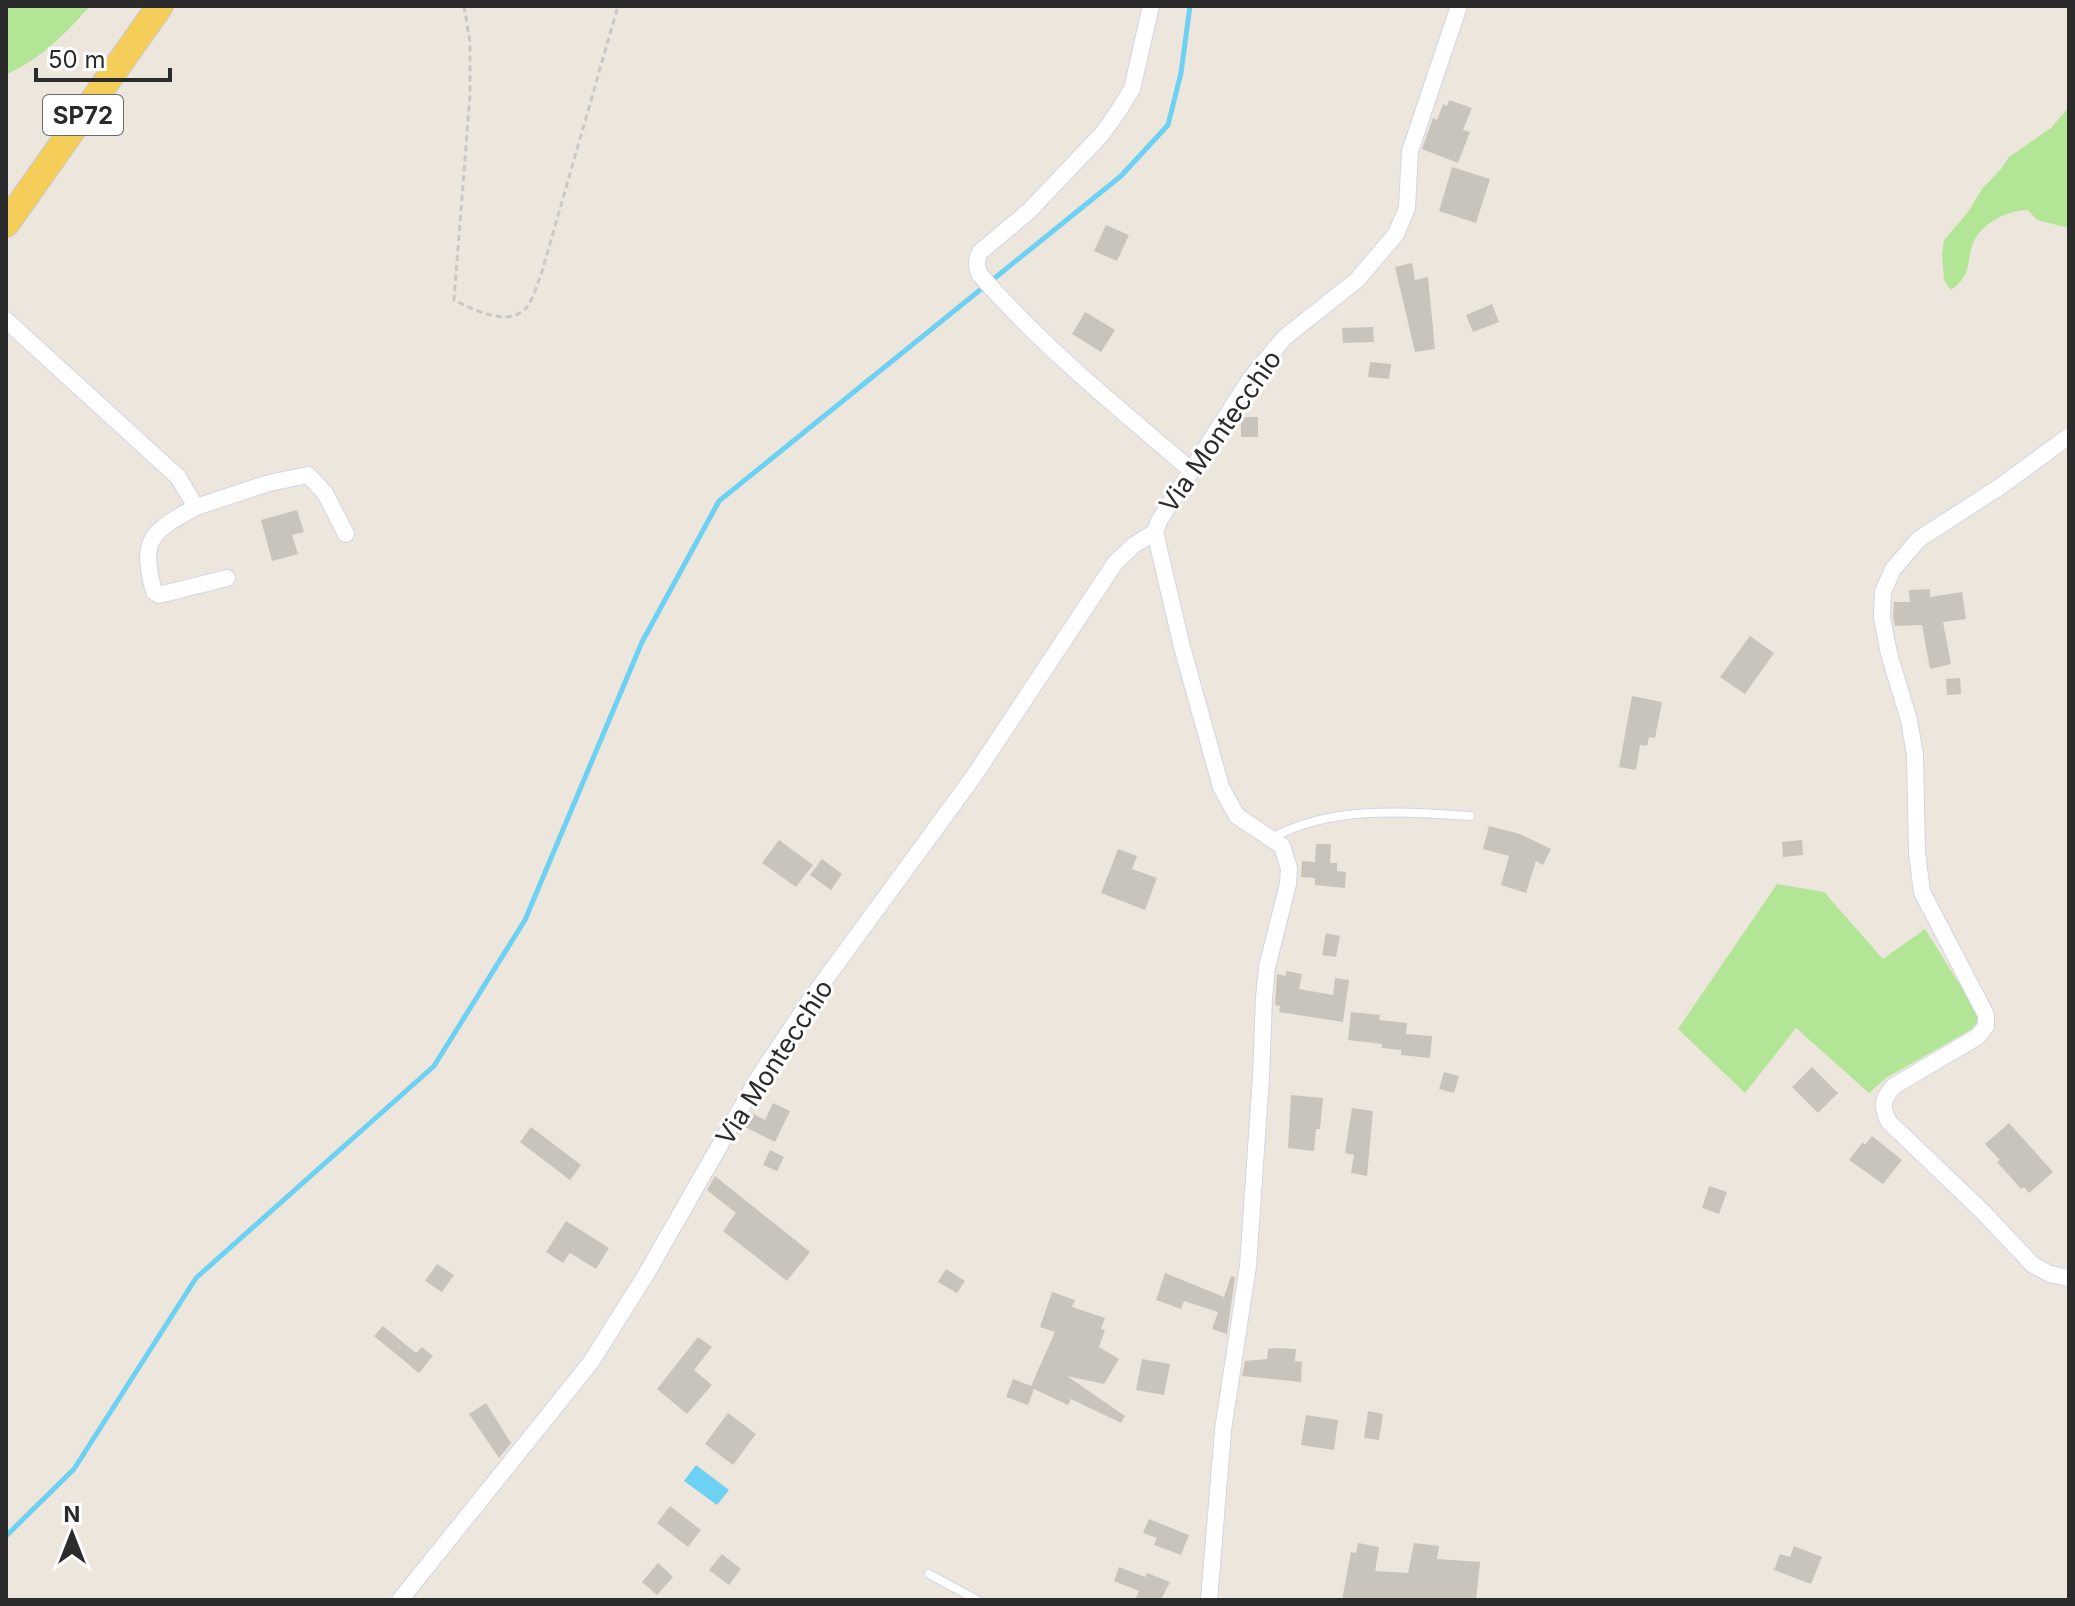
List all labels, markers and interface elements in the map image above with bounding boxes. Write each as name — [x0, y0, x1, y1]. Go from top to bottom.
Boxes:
scale bar — [36, 32, 170, 82]
text: 50 m — [48, 45, 106, 74]
road number: SP72 — [43, 95, 123, 135]
street label: Via Montecchio — [1153, 344, 1287, 518]
street label: Via Montecchio — [709, 973, 839, 1151]
north arrow — [32, 1494, 112, 1574]
text: N — [64, 1501, 80, 1527]

